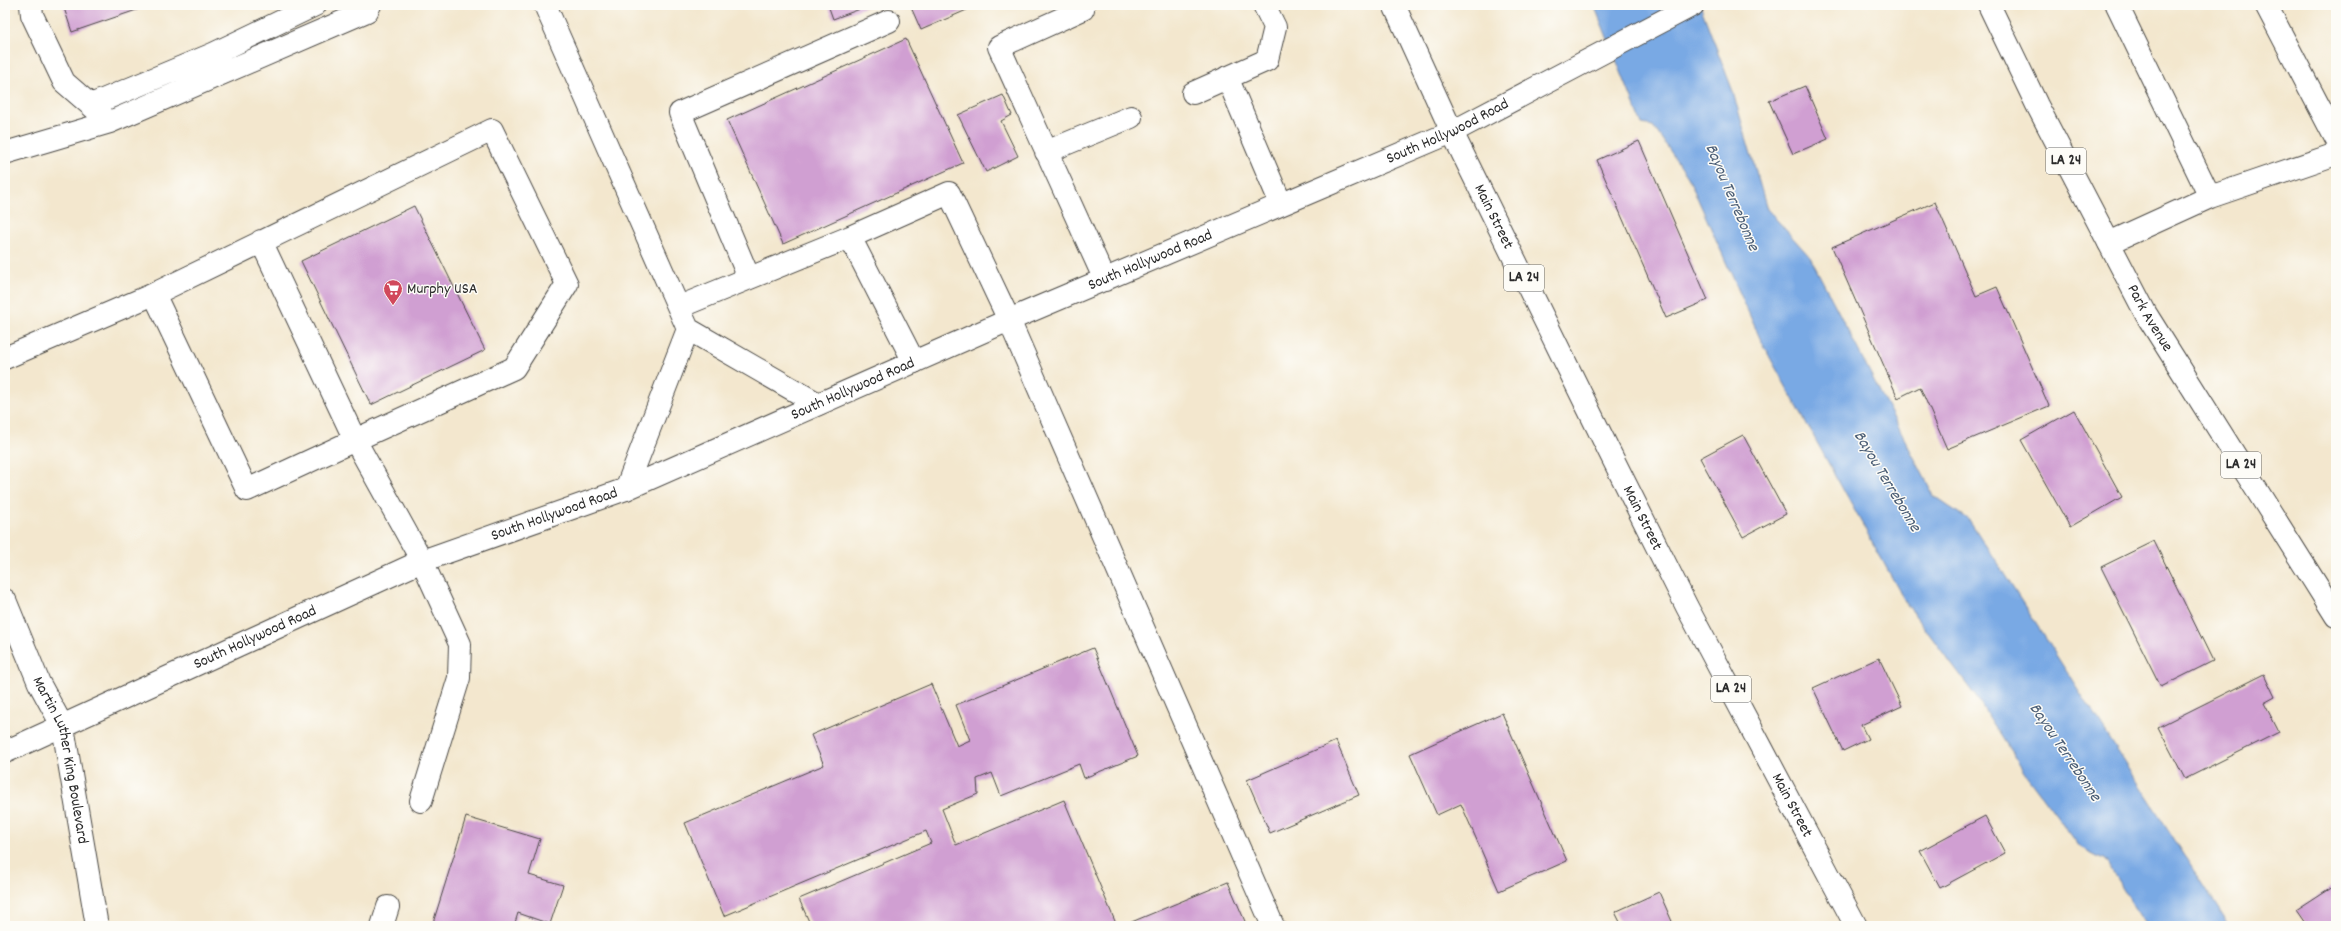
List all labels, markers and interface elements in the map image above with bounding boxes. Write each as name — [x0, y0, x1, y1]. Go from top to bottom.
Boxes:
street label: South Hollywood Road — [1383, 93, 1513, 170]
water label: Bayou Terrebonne — [1698, 141, 1765, 257]
road number: LA 24 — [2046, 148, 2086, 174]
street label: Main Street — [1468, 180, 1519, 253]
street label: South Hollywood Road — [1084, 223, 1216, 297]
road number: LA 24 — [1504, 265, 1544, 291]
supermarket icon: Murphy USA — [382, 278, 404, 306]
place label: Murphy USA — [407, 278, 478, 301]
street label: Park Avenue — [2121, 280, 2179, 356]
street label: South Hollywood Road — [787, 351, 918, 426]
water label: Bayou Terrebonne — [1846, 427, 1926, 538]
road number: LA 24 — [2221, 452, 2261, 478]
street label: South Hollywood Road — [488, 481, 621, 547]
street label: Main Street — [1617, 482, 1668, 554]
street label: South Hollywood Road — [190, 599, 320, 676]
street label: Martin Luther King Boulevard — [26, 673, 94, 846]
road number: LA 24 — [1711, 676, 1751, 702]
water label: Bayou Terrebonne — [2022, 699, 2107, 808]
street label: Main Street — [1766, 769, 1819, 842]

